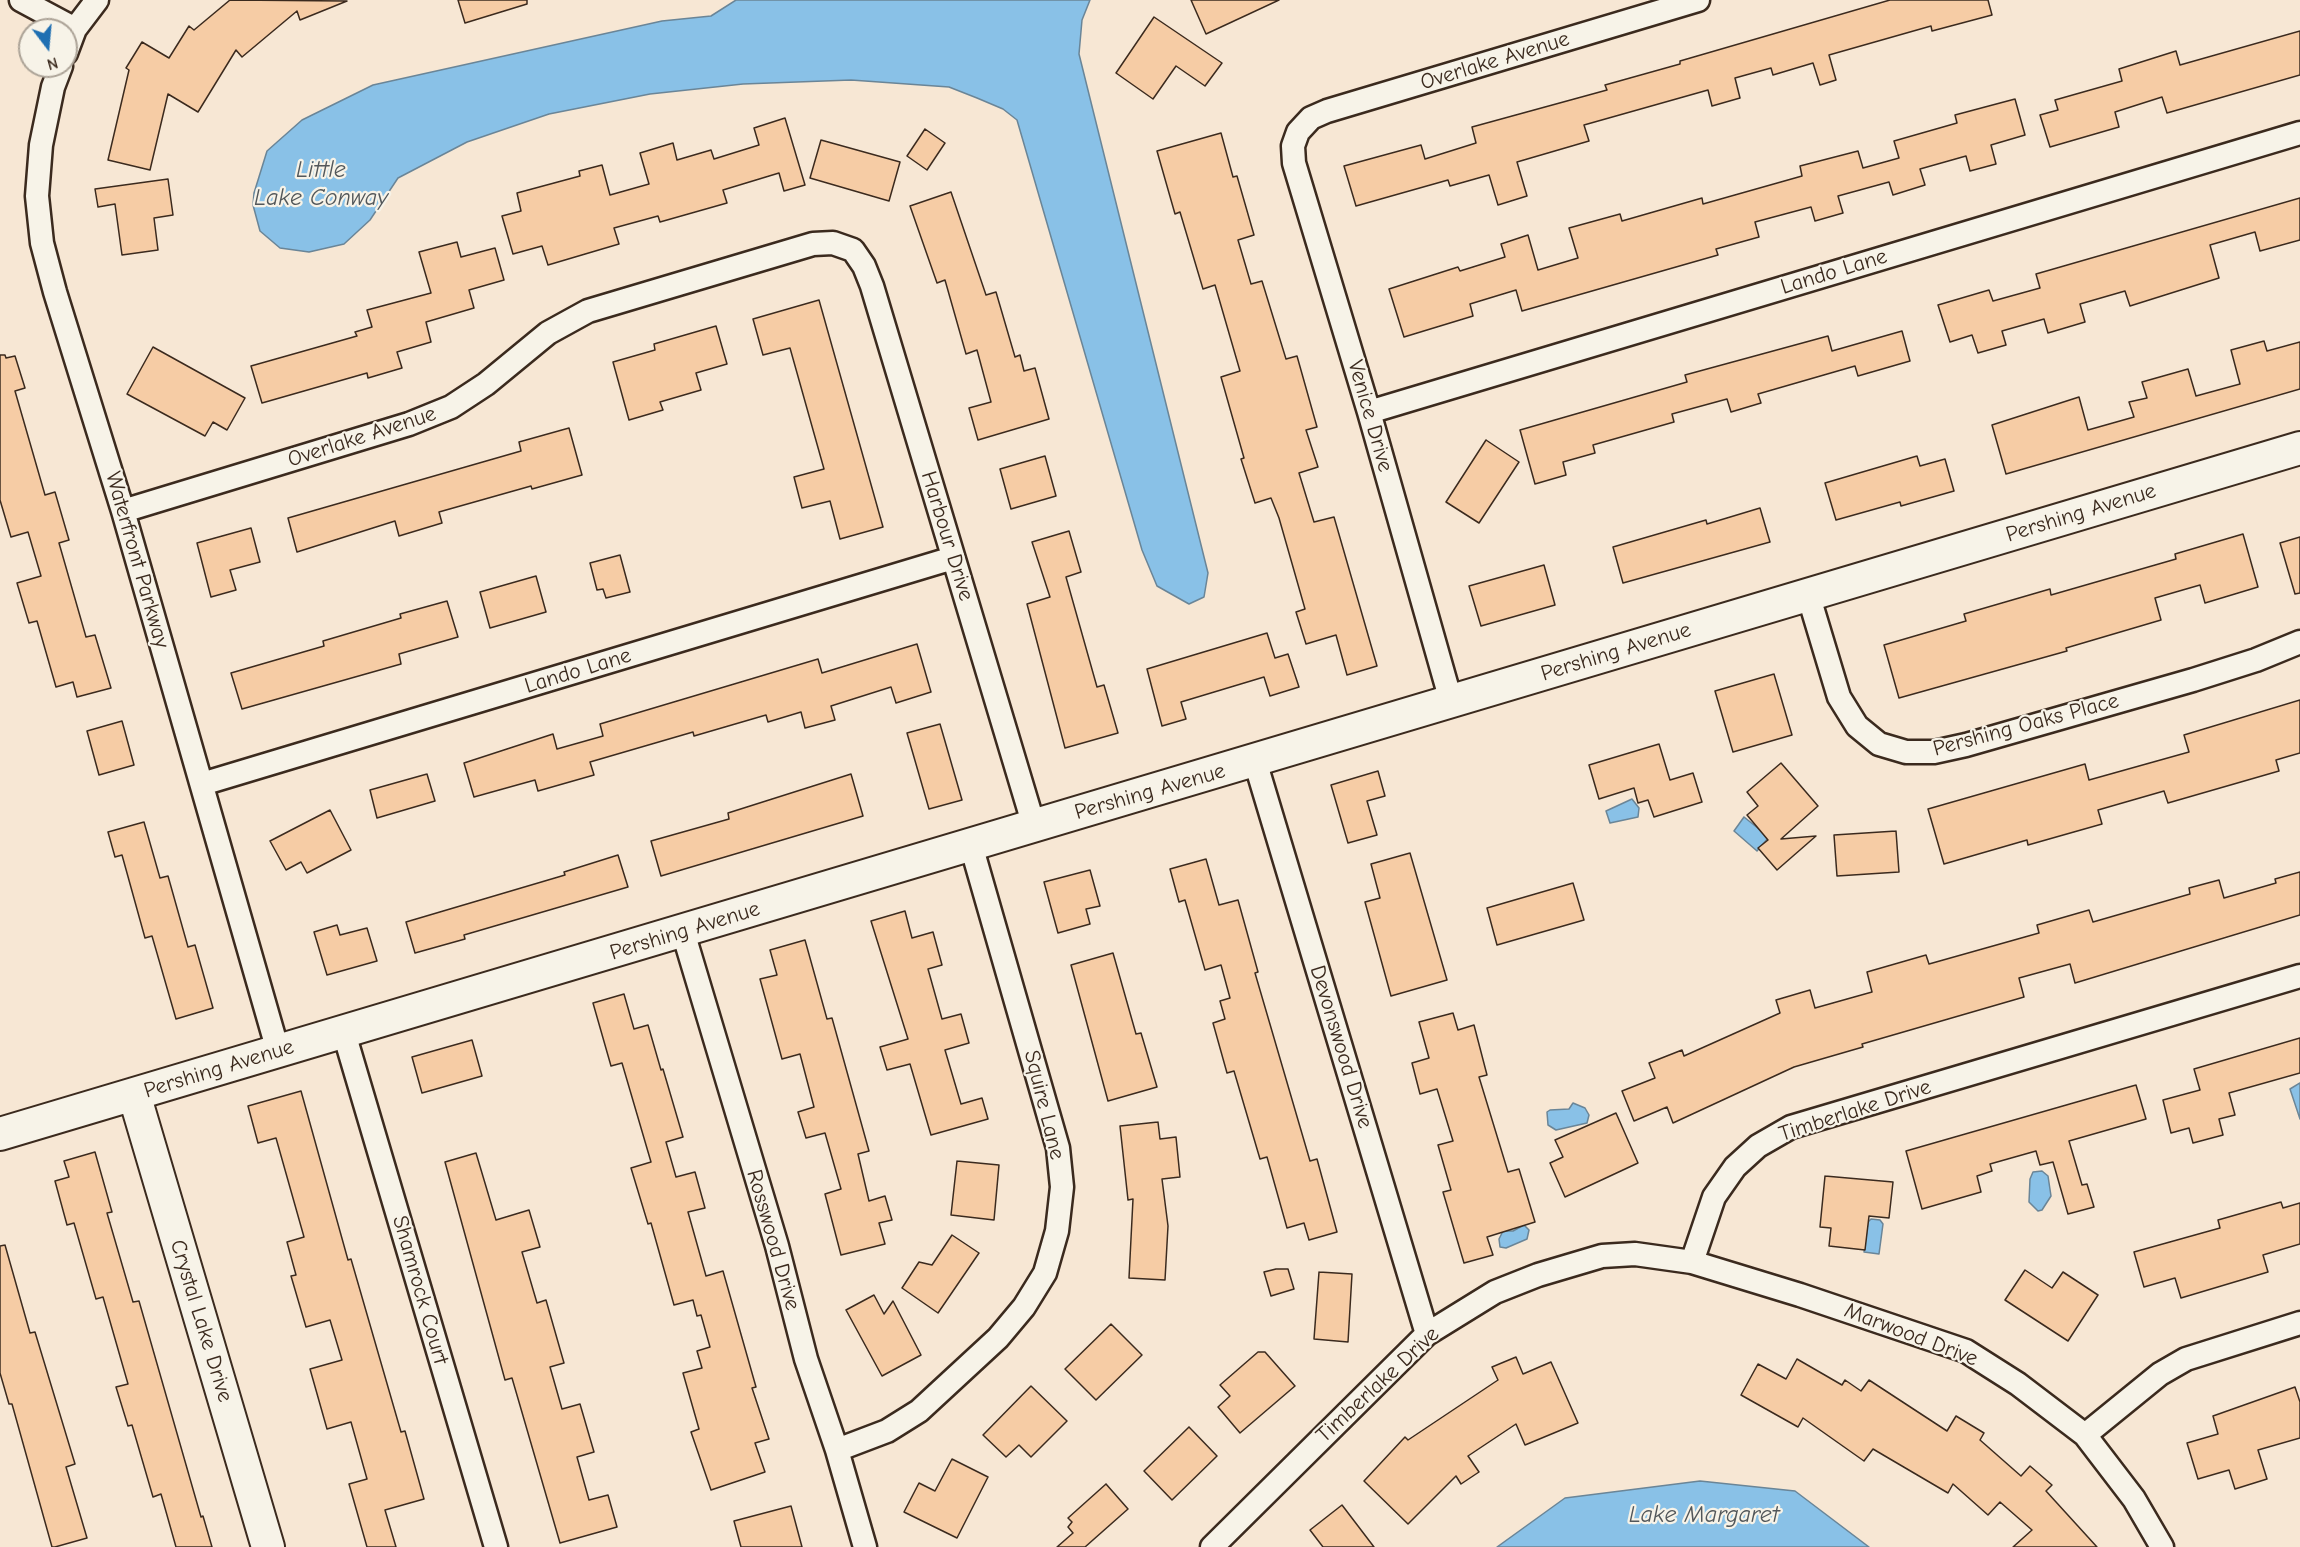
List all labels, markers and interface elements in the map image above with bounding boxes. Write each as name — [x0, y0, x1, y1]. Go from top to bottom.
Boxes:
north arrow — [18, 18, 78, 78]
street label: Overlake Avenue — [1417, 26, 1573, 96]
text: N — [45, 53, 60, 73]
water label: Little Lake Conway — [254, 156, 388, 212]
street label: Lando Lane — [1778, 243, 1890, 301]
street label: Venice Drive — [1341, 357, 1399, 475]
street label: Overlake Avenue — [285, 401, 439, 473]
street label: Harbour Drive — [915, 468, 979, 604]
street label: Waterfront Parkway — [99, 469, 175, 651]
street label: Pershing Avenue — [2003, 478, 2159, 548]
street label: Pershing Avenue — [1538, 617, 1694, 687]
street label: Lando Lane — [522, 642, 634, 700]
street label: Pershing Oaks Place — [1930, 688, 2122, 762]
street label: Pershing Avenue — [1072, 758, 1228, 826]
street label: Pershing Avenue — [607, 896, 763, 966]
street label: Devonswood Drive — [1304, 962, 1378, 1132]
street label: Pershing Avenue — [141, 1034, 297, 1104]
street label: Squire Lane — [1018, 1048, 1070, 1162]
street label: Timberlake Drive — [1776, 1074, 1934, 1148]
street label: Rosswood Drive — [740, 1167, 806, 1313]
street label: Shamrock Court — [386, 1213, 454, 1367]
street label: Crystal Lake Drive — [164, 1237, 238, 1405]
street label: Marwood Drive — [1840, 1297, 1982, 1373]
street label: Timberlake Drive — [1311, 1321, 1445, 1449]
water label: Lake Margaret — [1629, 1501, 1779, 1529]

